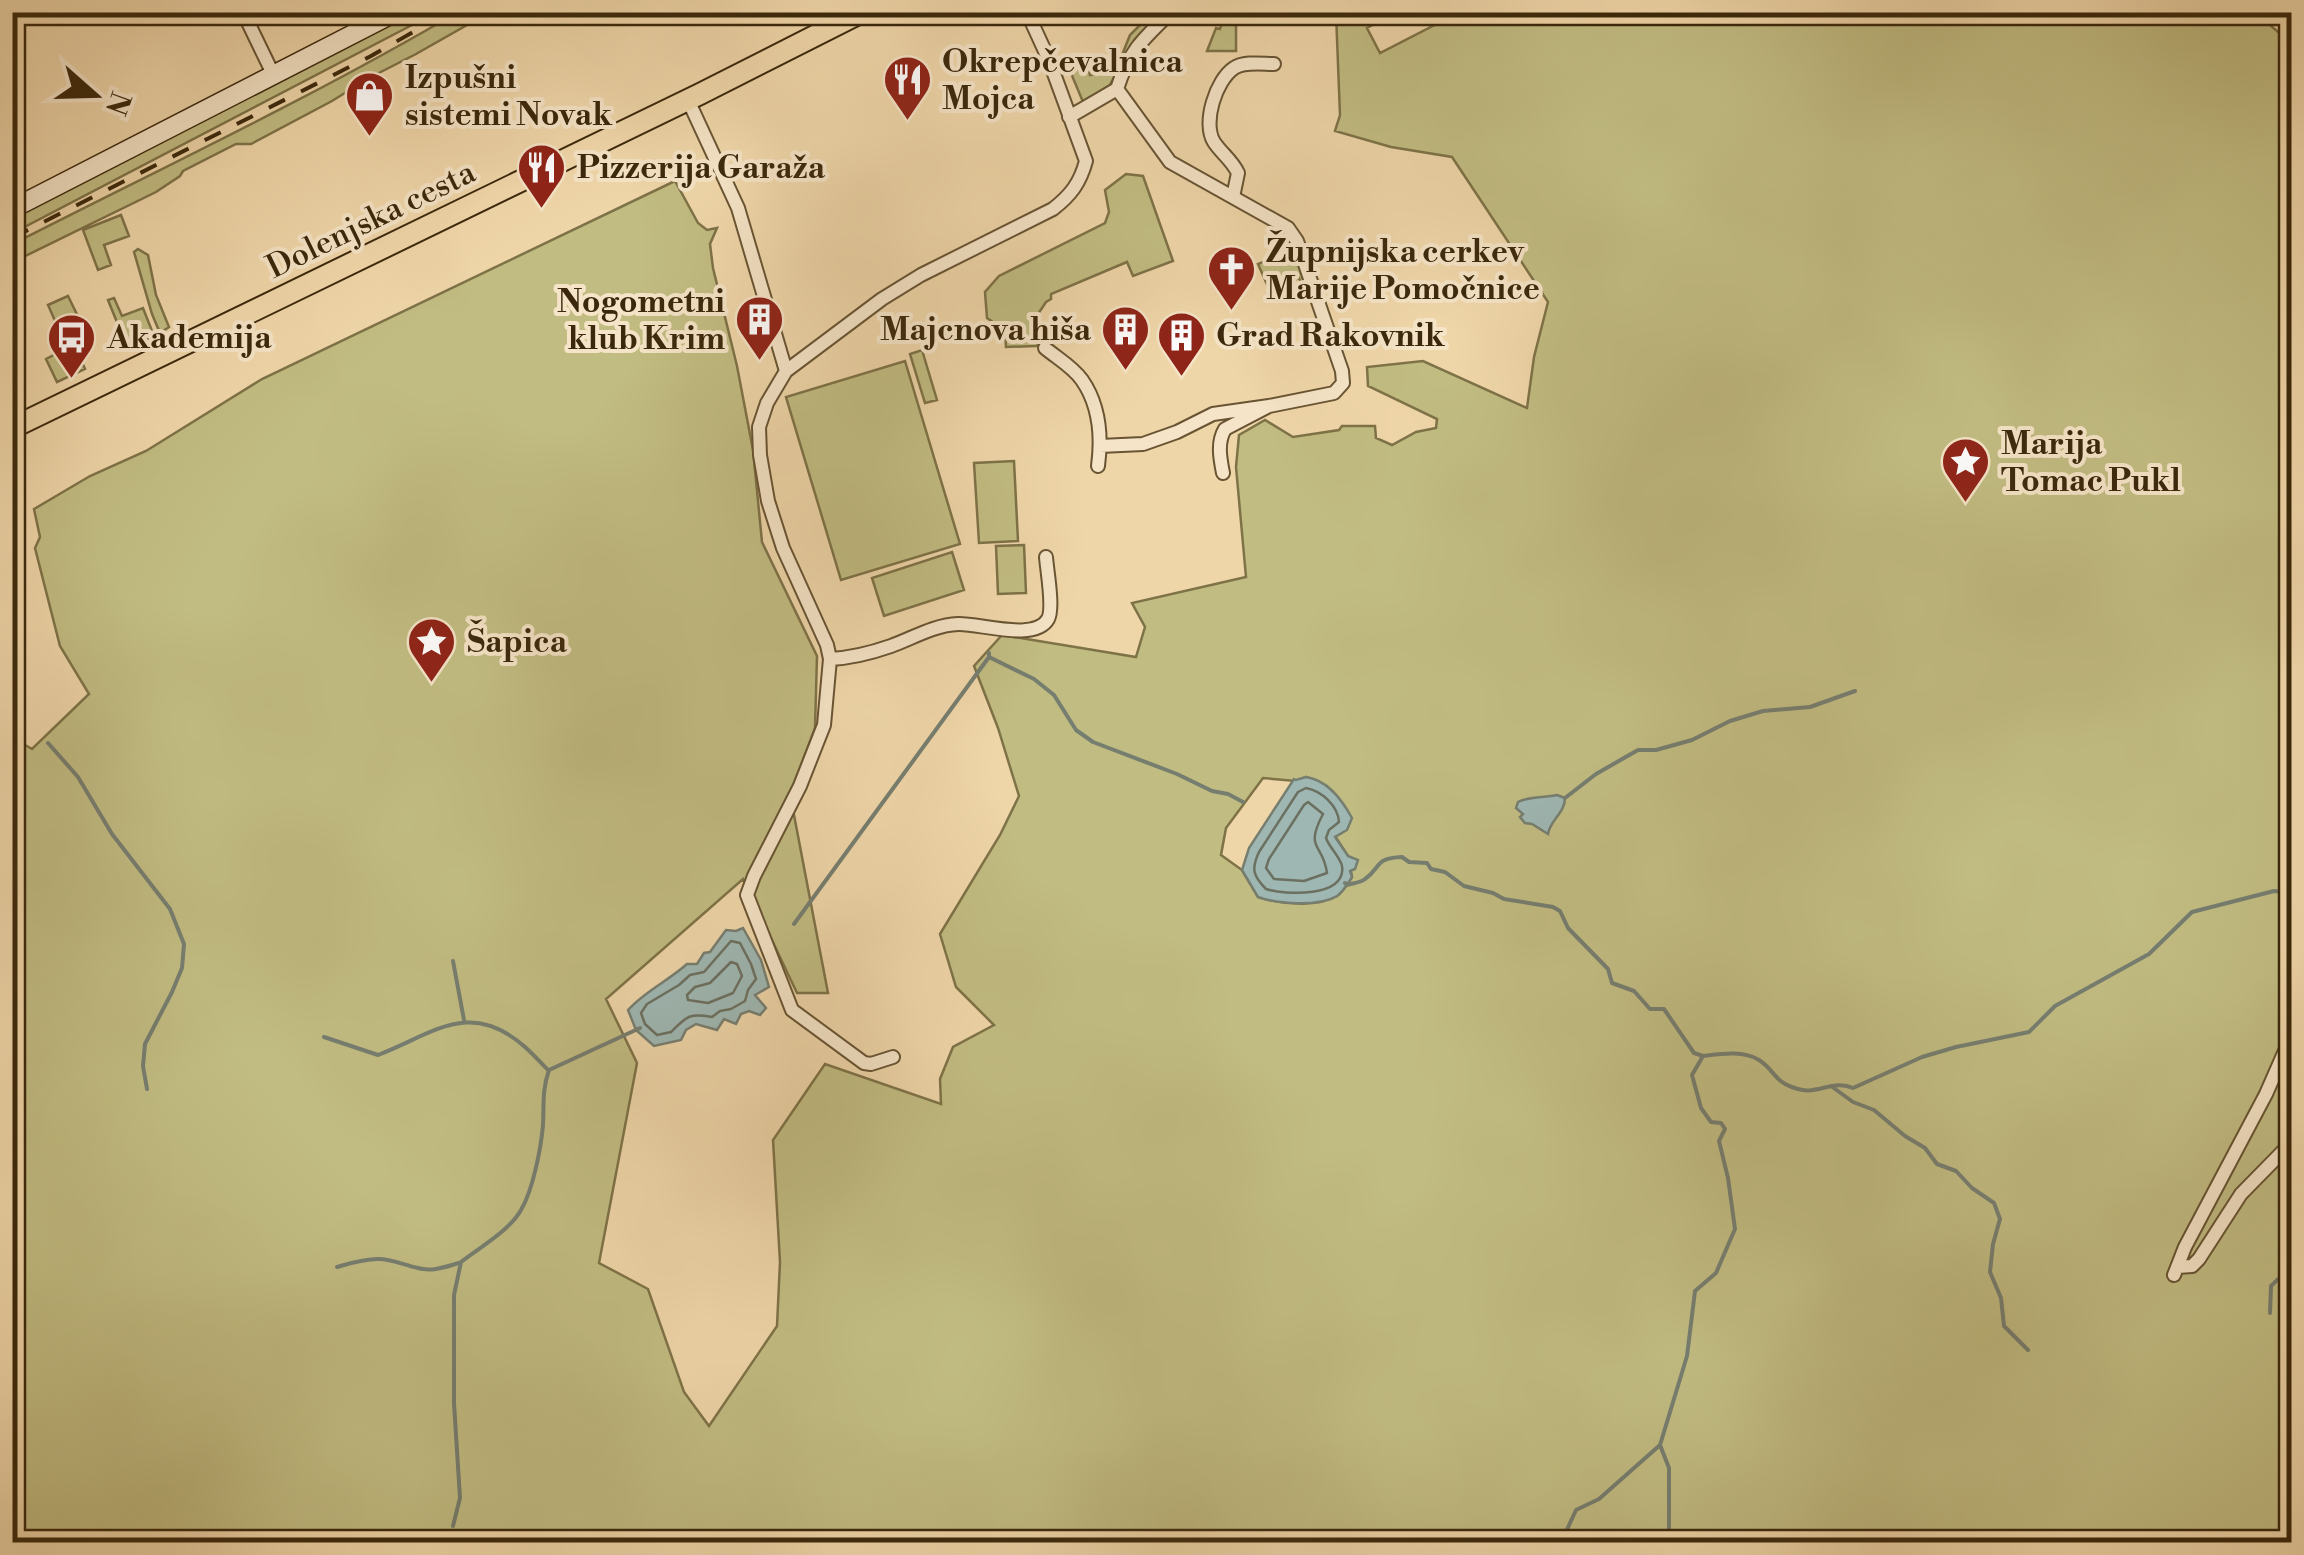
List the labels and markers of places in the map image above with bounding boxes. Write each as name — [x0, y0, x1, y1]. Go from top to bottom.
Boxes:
place label: Okrepčevalnica Mojca — [942, 42, 1184, 119]
restaurant icon: Okrepčevalnica Mojca — [881, 54, 933, 122]
place label: Izpušni sistemi Novak — [405, 58, 613, 135]
shop icon: Izpušni sistemi Novak — [344, 70, 396, 138]
restaurant icon: Pizzerija Garaža — [516, 142, 568, 210]
place label: Pizzerija Garaža — [577, 148, 826, 188]
place label: Župnijska cerkev Marije Pomočnice — [1266, 230, 1540, 309]
church icon: Župnijska cerkev Marije Pomočnice — [1205, 244, 1257, 312]
place label: Nogometni klub Krim — [557, 282, 725, 359]
building icon: Nogometni klub Krim — [734, 294, 786, 362]
building icon: Majcnova hiša — [1100, 304, 1152, 372]
place label: Majcnova hiša — [880, 310, 1092, 350]
building icon: Grad Rakovnik — [1155, 310, 1207, 378]
bus stop icon: Akademija — [46, 312, 98, 380]
place label: Grad Rakovnik — [1216, 316, 1446, 356]
place label: Akademija — [106, 318, 272, 358]
place label: Marija Tomac Pukl — [2001, 424, 2181, 501]
place icon: Marija Tomac Pukl — [1940, 436, 1992, 504]
place icon: Šapica — [406, 616, 458, 684]
place label: Šapica — [467, 619, 568, 662]

